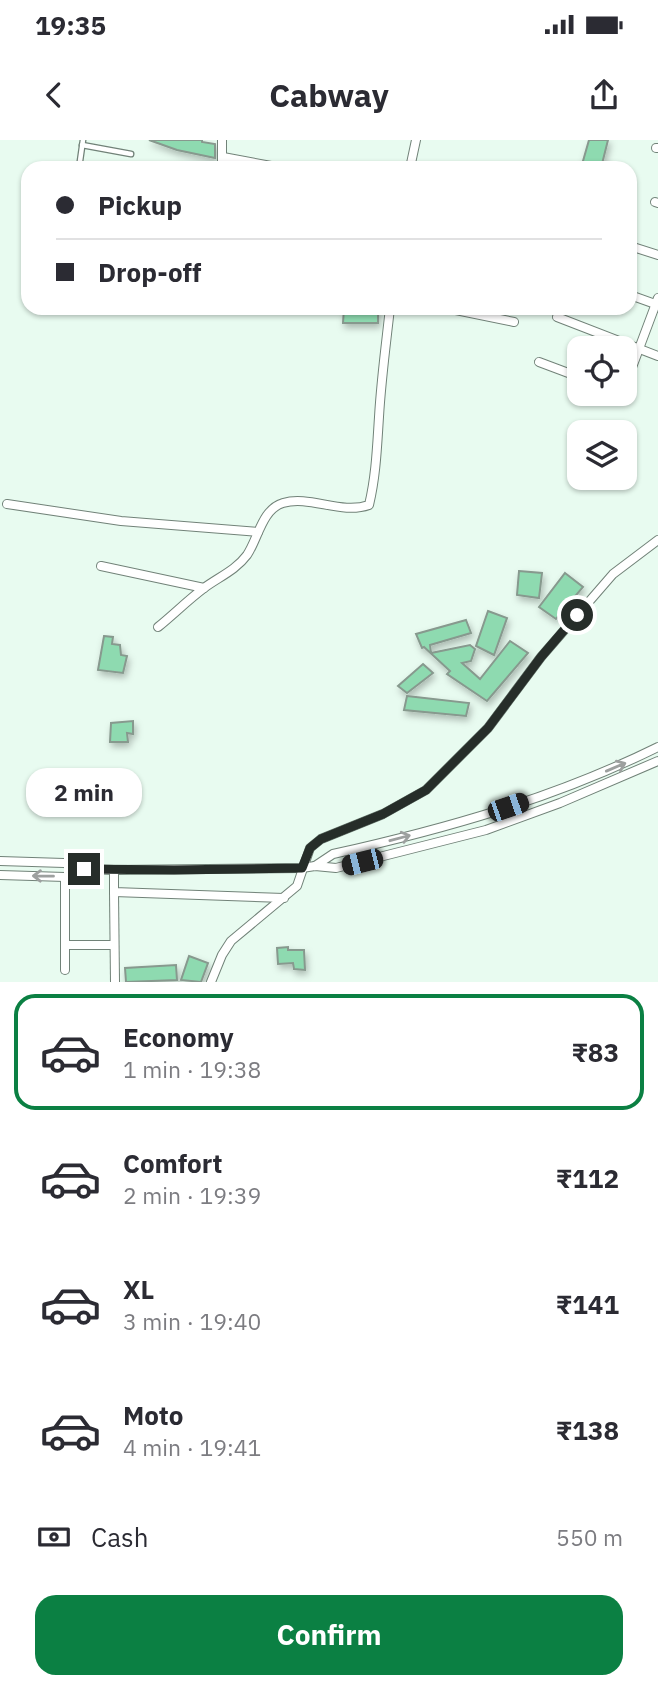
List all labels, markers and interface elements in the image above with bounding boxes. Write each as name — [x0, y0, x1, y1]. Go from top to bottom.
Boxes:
text: 19:35 — [35, 8, 106, 42]
text: Cabway — [269, 74, 389, 116]
icon: back — [35, 76, 73, 114]
icon: share — [585, 76, 623, 114]
text: Pickup — [98, 188, 182, 222]
text: Drop-off — [98, 255, 201, 289]
map controls — [567, 336, 637, 490]
button: locate — [567, 336, 637, 406]
button: layers — [567, 420, 637, 490]
route start — [561, 599, 593, 631]
one-way arrow — [604, 760, 626, 773]
callout: 2 min — [26, 768, 142, 816]
text: 2 min — [54, 777, 114, 807]
car — [485, 790, 532, 824]
one-way arrow — [389, 831, 411, 844]
car — [340, 847, 385, 877]
route end — [68, 853, 100, 885]
one-way arrow — [32, 870, 55, 883]
text: Economy — [123, 1020, 234, 1054]
icon: car — [39, 1021, 102, 1084]
text: ₹83 — [571, 1035, 619, 1069]
text: 1 min · 19:38 — [123, 1054, 261, 1084]
text: Comfort — [123, 1146, 222, 1180]
icon: car — [39, 1147, 102, 1210]
text: ₹112 — [556, 1161, 619, 1195]
text: 2 min · 19:39 — [123, 1180, 261, 1210]
text: XL — [123, 1272, 154, 1306]
icon: car — [39, 1273, 102, 1336]
text: ₹141 — [556, 1287, 619, 1321]
text: 3 min · 19:40 — [123, 1306, 261, 1336]
text: Moto — [123, 1398, 183, 1432]
icon: car — [39, 1399, 102, 1462]
text: ₹138 — [556, 1413, 619, 1447]
text: 4 min · 19:41 — [123, 1432, 261, 1462]
icon: cash — [35, 1518, 73, 1556]
text: Cash — [91, 1520, 148, 1554]
text: 550 m — [556, 1522, 623, 1552]
button: Confirm — [35, 1595, 623, 1675]

